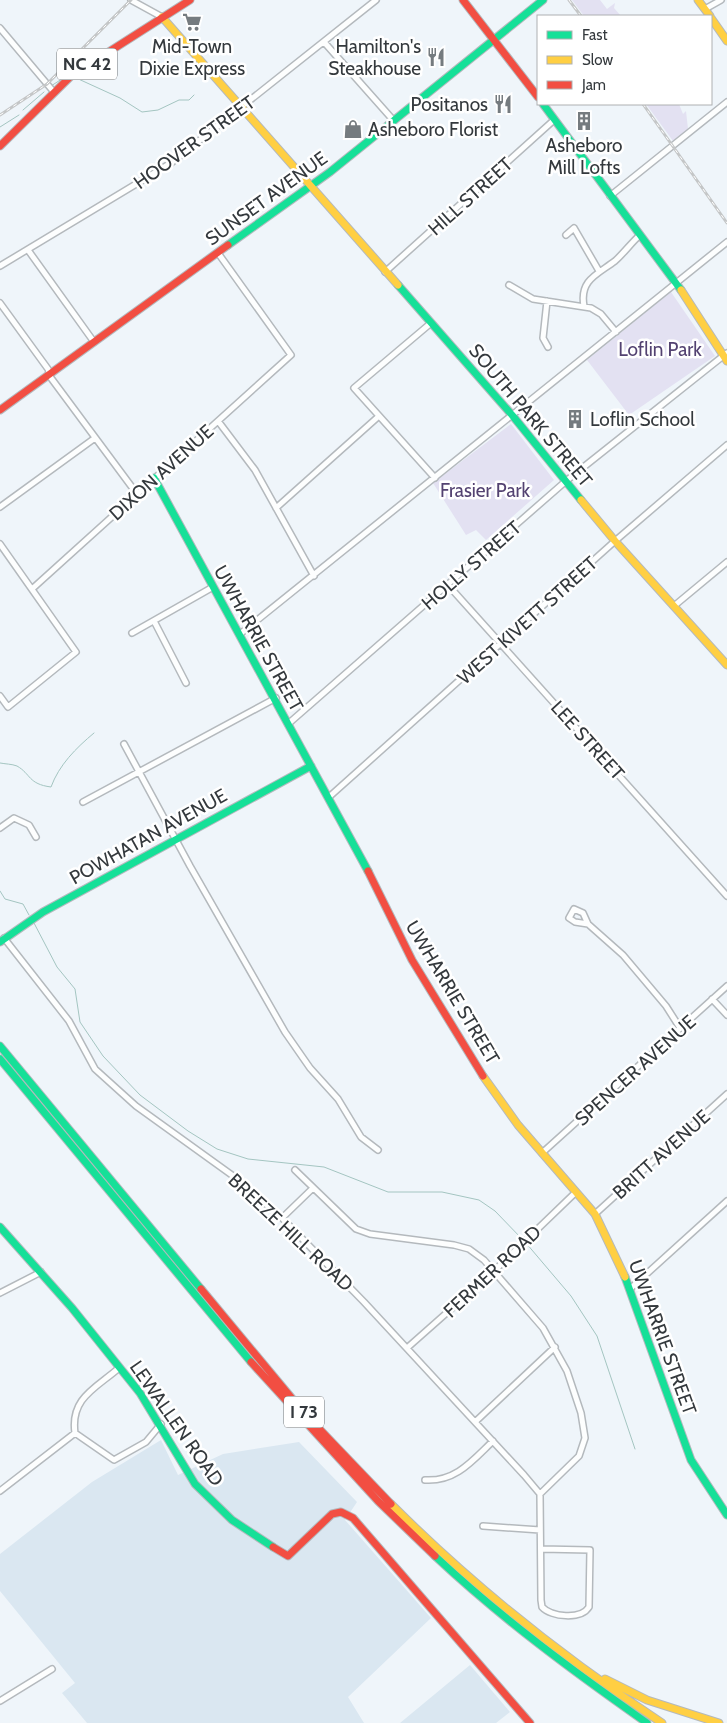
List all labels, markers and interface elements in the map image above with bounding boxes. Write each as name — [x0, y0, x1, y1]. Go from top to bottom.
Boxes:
supermarket icon: Mid-Town Dixie Express — [181, 11, 203, 33]
legend — [537, 15, 712, 105]
text: Fast — [582, 26, 607, 44]
place label: Mid-Town Dixie Express — [139, 35, 245, 80]
place label: Hamilton's Steakhouse — [328, 35, 421, 80]
restaurant icon: Hamilton's Steakhouse — [425, 46, 447, 68]
road number: NC 42 — [57, 49, 117, 80]
text: Slow — [582, 51, 613, 69]
text: Jam — [581, 76, 606, 94]
street label: HOOVER STREET — [129, 91, 259, 194]
place label: Positanos — [411, 93, 488, 116]
restaurant icon: Positanos — [492, 93, 514, 115]
building icon: Asheboro Mill Lofts — [573, 110, 595, 132]
shop icon: Asheboro Florist — [342, 118, 364, 140]
place label: Asheboro Florist — [368, 118, 499, 141]
place label: Asheboro Mill Lofts — [546, 134, 622, 179]
street label: SUNSET AVENUE — [201, 147, 332, 250]
street label: HILL STREET — [423, 153, 517, 240]
park label: Loflin Park — [618, 338, 702, 361]
street label: SOUTH PARK STREET — [464, 339, 597, 491]
building icon: Loflin School — [564, 408, 586, 430]
place label: Loflin School — [590, 408, 695, 431]
street label: DIXON AVENUE — [104, 420, 218, 525]
park label: Frasier Park — [440, 479, 531, 502]
street label: HOLLY STREET — [417, 516, 526, 615]
street label: WEST KIVETT STREET — [453, 552, 602, 689]
street label: UWHARRIE STREET — [209, 561, 308, 715]
street label: LEE STREET — [546, 696, 629, 785]
street label: POWHATAN AVENUE — [66, 784, 231, 889]
street label: UWHARRIE STREET — [401, 916, 504, 1068]
street label: SPENCER AVENUE — [570, 1010, 700, 1131]
street label: BRITT AVENUE — [608, 1105, 715, 1204]
street label: BREEZE HILL ROAD — [224, 1169, 358, 1296]
street label: FERMER ROAD — [439, 1220, 546, 1322]
street label: UWHARRIE STREET — [624, 1257, 701, 1418]
street label: LEWALLEN ROAD — [125, 1356, 228, 1490]
road number: I 73 — [284, 1396, 324, 1428]

